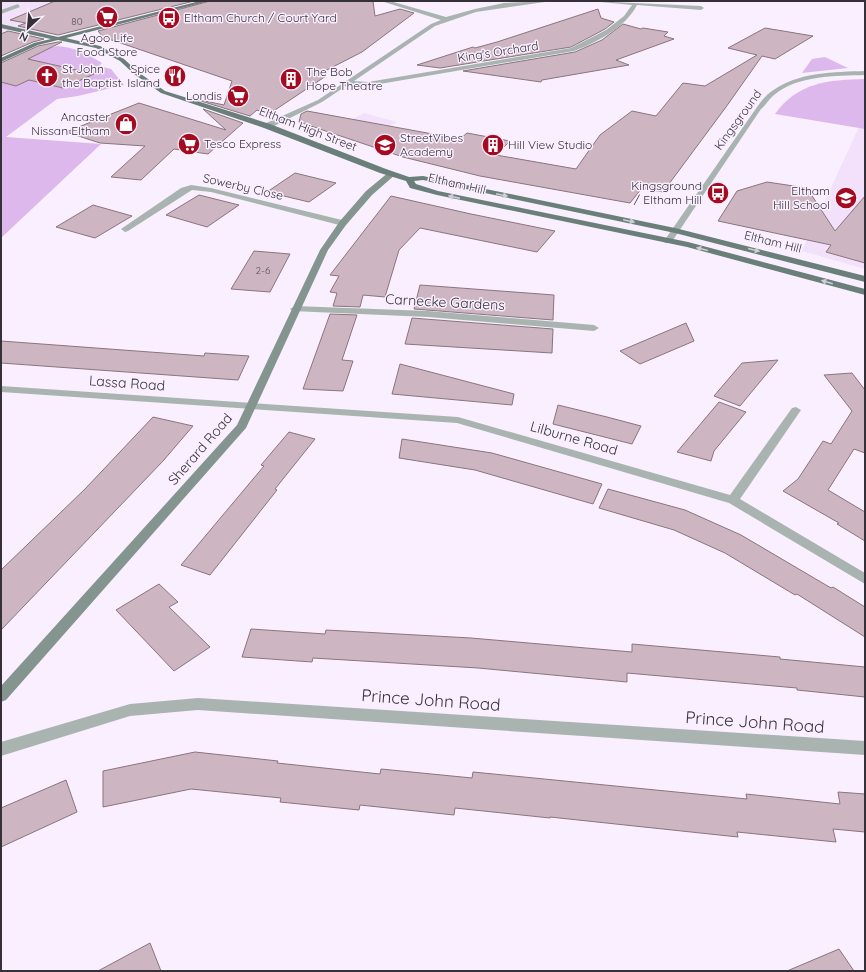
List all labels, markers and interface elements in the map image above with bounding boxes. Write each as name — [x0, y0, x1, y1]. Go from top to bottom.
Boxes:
supermarket icon: Agoo Life Food Store — [94, 4, 120, 30]
bus stop icon: Eltham Church / Court Yard — [156, 5, 182, 31]
north arrow — [8, 8, 48, 48]
place label: Eltham Church / Court Yard — [184, 10, 337, 25]
house number: 80 — [71, 15, 83, 28]
text: N — [17, 29, 30, 45]
place label: Agoo Life Food Store — [77, 30, 138, 59]
street label: King's Orchard — [456, 38, 539, 65]
place label: St John the Baptist — [62, 61, 122, 90]
place label: Spice Island — [127, 61, 160, 90]
church icon: St John the Baptist — [34, 63, 60, 89]
restaurant icon: Spice Island — [162, 63, 188, 89]
place label: The Bob Hope Theatre — [306, 64, 383, 93]
building icon: The Bob Hope Theatre — [278, 66, 304, 92]
supermarket icon: Londis — [225, 83, 251, 109]
street label: Kingsground — [711, 87, 764, 153]
place label: Londis — [186, 88, 222, 103]
street label: Eltham High Street — [257, 103, 359, 154]
place label: Ancaster Nissan Eltham — [31, 109, 110, 138]
shop icon: Ancaster Nissan Eltham — [113, 111, 139, 137]
place label: StreetVibes Academy — [400, 130, 463, 159]
supermarket icon: Tesco Express — [176, 131, 202, 157]
school or university icon: StreetVibes Academy — [372, 132, 398, 158]
building icon: Hill View Studio — [480, 132, 506, 158]
place label: Tesco Express — [204, 136, 282, 151]
place label: Hill View Studio — [508, 137, 592, 152]
street label: Sowerby Close — [202, 170, 285, 203]
street label: Eltham Hill — [427, 170, 487, 197]
place label: Kingsground / Eltham Hill — [631, 178, 702, 207]
bus stop icon: Kingsground / Eltham Hill — [705, 180, 731, 206]
place label: Eltham Hill School — [773, 183, 830, 212]
school or university icon: Eltham Hill School — [833, 185, 859, 211]
one-way arrow — [496, 192, 508, 198]
one-way arrow — [448, 193, 461, 199]
one-way arrow — [623, 219, 635, 225]
street label: Eltham Hill — [743, 227, 803, 256]
one-way arrow — [695, 245, 708, 251]
one-way arrow — [748, 247, 760, 253]
house number: 2-6 — [256, 264, 271, 277]
one-way arrow — [821, 279, 833, 285]
street label: Carnecke Gardens — [385, 290, 505, 314]
street label: Lassa Road — [88, 371, 166, 395]
street label: Sherard Road — [164, 409, 236, 489]
street label: Lilburne Road — [528, 417, 620, 459]
street label: Prince John Road — [361, 684, 501, 715]
street label: Prince John Road — [685, 706, 825, 737]

